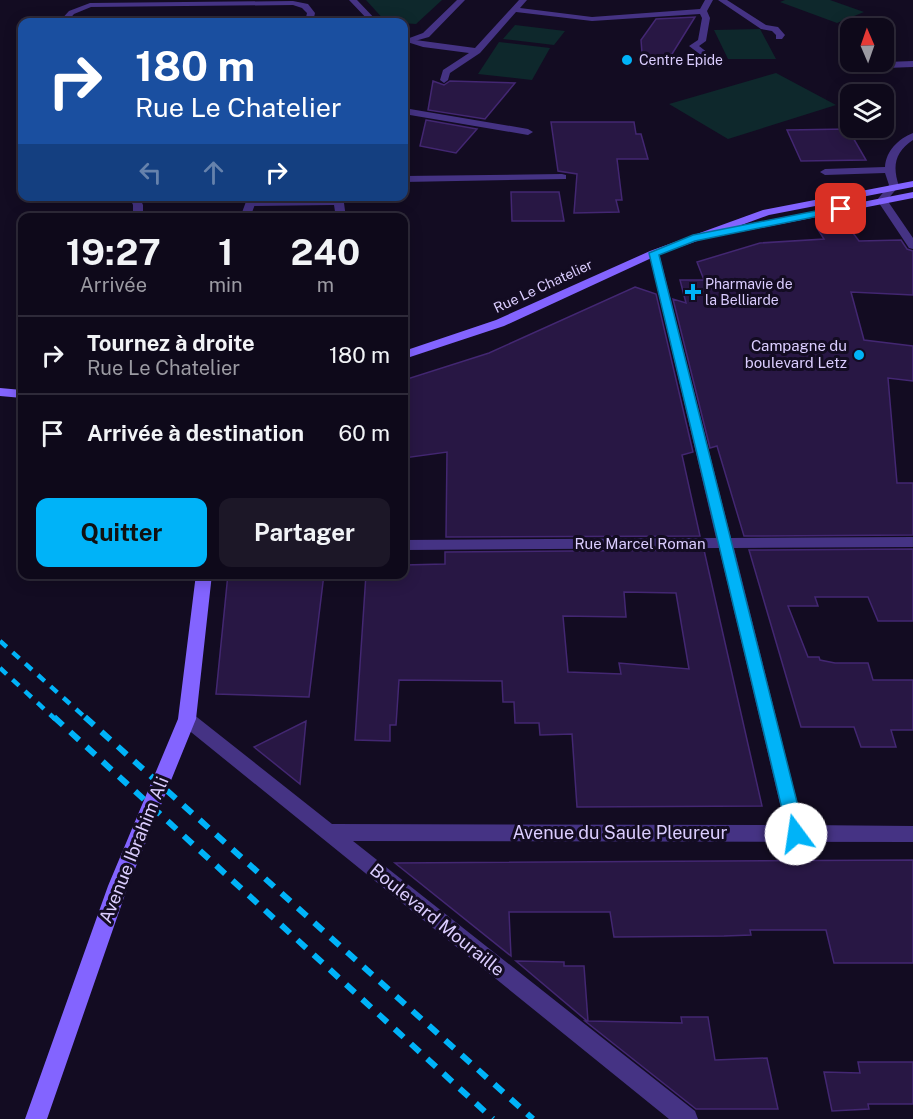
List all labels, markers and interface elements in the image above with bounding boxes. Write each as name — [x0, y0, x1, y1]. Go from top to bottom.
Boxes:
north arrow — [840, 18, 894, 72]
map controls — [840, 18, 894, 138]
text: 180 m — [135, 41, 255, 90]
icon: right — [36, 42, 114, 120]
place label: Centre Epide — [639, 52, 723, 68]
marker: Centre Epide — [620, 53, 634, 67]
button: layers — [840, 84, 894, 138]
text: Rue Le Chatelier — [135, 91, 342, 123]
icon: left — [134, 156, 167, 189]
icon: ahead — [197, 156, 230, 189]
icon: right — [260, 156, 293, 189]
pin — [815, 183, 866, 234]
icon: arrive — [824, 192, 857, 225]
text: 19:27 — [66, 231, 161, 273]
text: 1 — [218, 231, 233, 273]
text: 240 — [290, 231, 360, 273]
street label: Rue Le Chatelier — [491, 256, 595, 316]
text: Arrivée — [80, 273, 147, 297]
text: min — [209, 273, 243, 297]
text: m — [317, 273, 334, 297]
place label: Pharmavie de la Belliarde — [705, 276, 793, 308]
marker: Pharmavie de la Belliarde — [686, 285, 700, 299]
text: Tournez à droite — [87, 330, 255, 356]
place label: Campagne du boulevard Letz — [745, 337, 847, 371]
icon: right — [36, 339, 69, 372]
text: 180 m — [329, 342, 390, 368]
marker: Campagne du boulevard Letz — [852, 348, 866, 362]
text: Rue Le Chatelier — [87, 356, 240, 380]
icon: arrive — [36, 417, 69, 450]
text: Arrivée à destination — [87, 420, 304, 446]
text: 60 m — [339, 420, 390, 446]
button: Quitter — [36, 498, 207, 567]
button: Partager — [219, 498, 390, 567]
street label: Rue Marcel Roman — [574, 535, 706, 552]
street label: Avenue Ibrahim Ali — [95, 774, 173, 926]
position arrow — [764, 802, 828, 866]
street label: Avenue du Saule Pleureur — [512, 822, 728, 843]
street label: Boulevard Mouraille — [366, 859, 509, 980]

